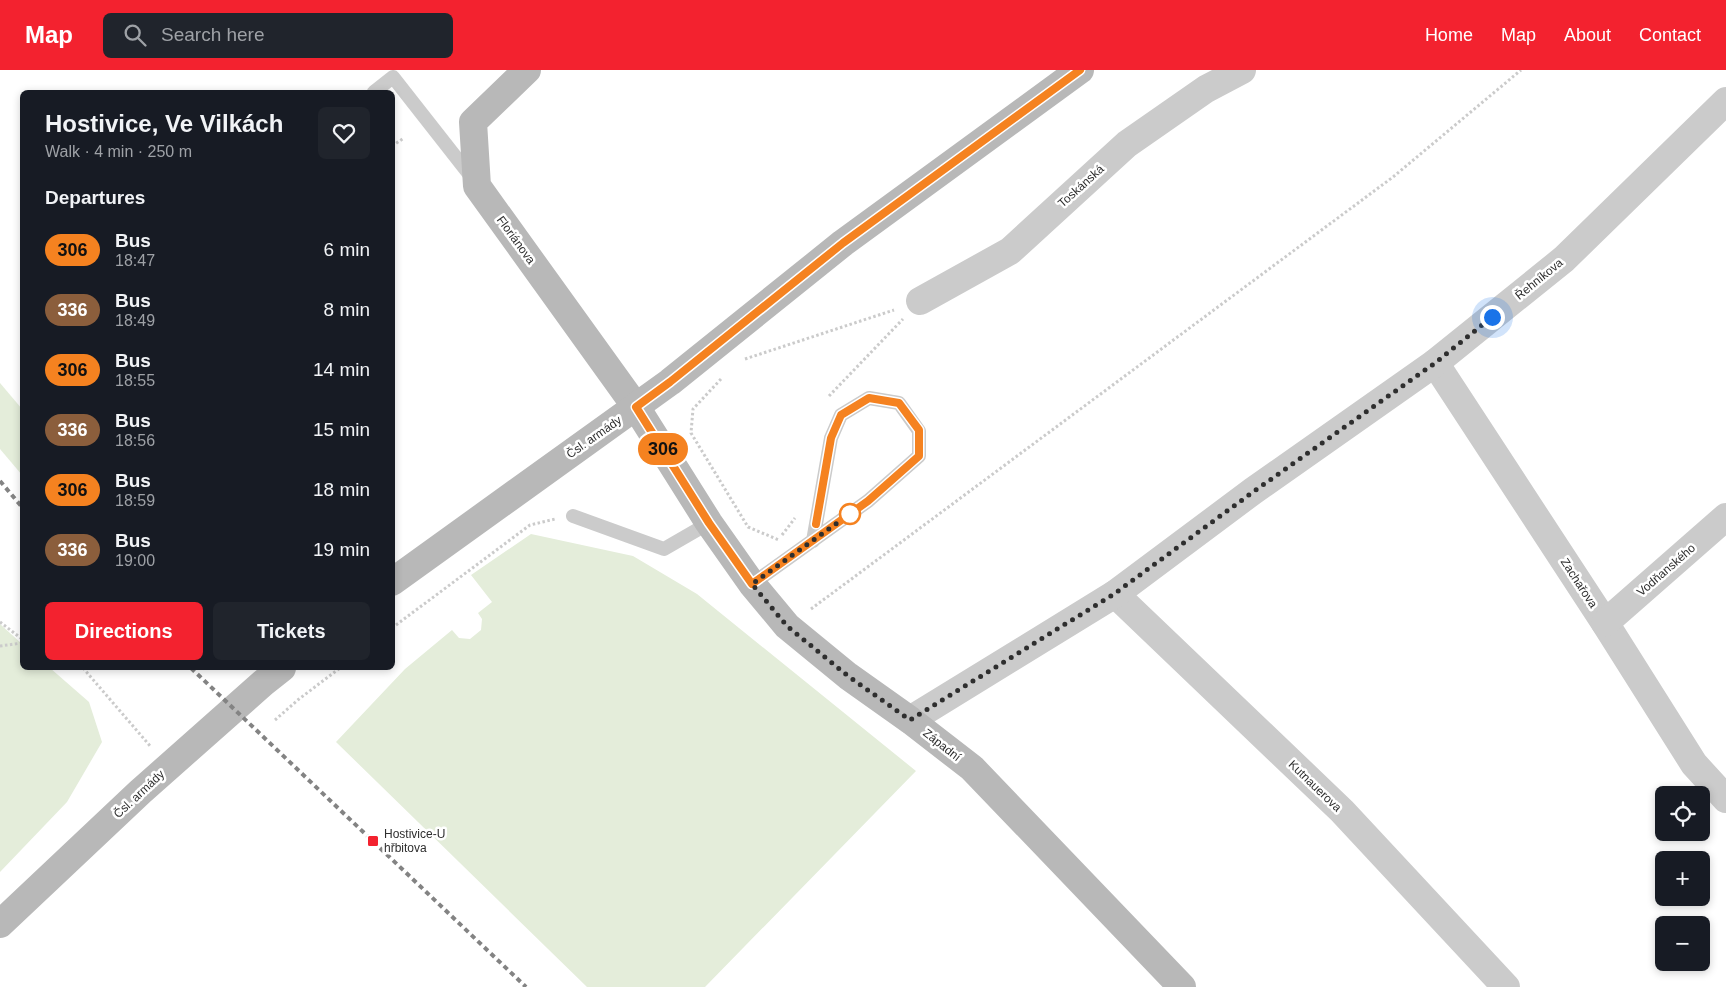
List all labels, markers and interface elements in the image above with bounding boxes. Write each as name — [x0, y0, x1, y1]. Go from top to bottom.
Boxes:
search box — [103, 13, 453, 58]
text: Map — [25, 21, 73, 48]
icon: search — [121, 21, 149, 49]
text: Search here — [161, 24, 265, 45]
text: Home — [1425, 25, 1473, 45]
text: Map — [1501, 25, 1536, 45]
text: About — [1564, 25, 1611, 45]
text: Contact — [1639, 25, 1701, 45]
button: heart — [318, 107, 370, 159]
text: Hostivice, Ve Vilkách — [45, 110, 283, 137]
text: Walk · 4 min · 250 m — [45, 143, 192, 160]
street label: Toskánská — [1055, 162, 1107, 210]
text: Departures — [45, 187, 145, 208]
street label: Floriánova — [494, 213, 538, 267]
text: Bus — [115, 230, 151, 251]
text: 6 min — [324, 239, 370, 260]
text: 306 — [57, 240, 88, 260]
text: 18:47 — [115, 252, 155, 269]
street label: Řehníkova — [1512, 255, 1566, 302]
text: Bus — [115, 290, 151, 311]
text: 8 min — [324, 299, 370, 320]
text: 336 — [57, 300, 88, 320]
your location — [1480, 305, 1505, 330]
text: 18:49 — [115, 312, 155, 329]
text: Bus — [115, 350, 151, 371]
text: 14 min — [313, 359, 370, 380]
text: 306 — [57, 360, 88, 380]
text: 18:55 — [115, 372, 155, 389]
text: Bus — [115, 410, 151, 431]
street label: Čsl. armády — [563, 412, 624, 461]
text: 15 min — [313, 419, 370, 440]
text: 336 — [57, 420, 88, 440]
text: 18:56 — [115, 432, 155, 449]
line badge: 306 — [634, 433, 692, 465]
text: 306 — [648, 439, 678, 459]
text: Bus — [115, 470, 151, 491]
text: 18 min — [313, 479, 370, 500]
text: 306 — [57, 480, 88, 500]
text: 18:59 — [115, 492, 155, 509]
unlabelled marker — [839, 503, 861, 525]
text: Bus — [115, 530, 151, 551]
text: 19 min — [313, 539, 370, 560]
text: 336 — [57, 540, 88, 560]
street label: Vodňanského — [1634, 541, 1698, 599]
text: 19:00 — [115, 552, 155, 569]
street label: Zachařova — [1558, 555, 1600, 611]
button: Directions — [45, 602, 203, 660]
button: Tickets — [213, 602, 370, 660]
street label: Západní — [920, 726, 964, 764]
street label: Kutnauerova — [1286, 757, 1345, 815]
street label: Čsl. armády — [110, 766, 167, 821]
map controls — [1655, 786, 1710, 971]
button: locate — [1655, 786, 1710, 841]
place label: Hostivice-U hřbitova — [384, 827, 445, 855]
marker: Hostivice-U hřbitova — [366, 834, 380, 848]
button: + — [1655, 851, 1710, 906]
button: − — [1655, 916, 1710, 971]

